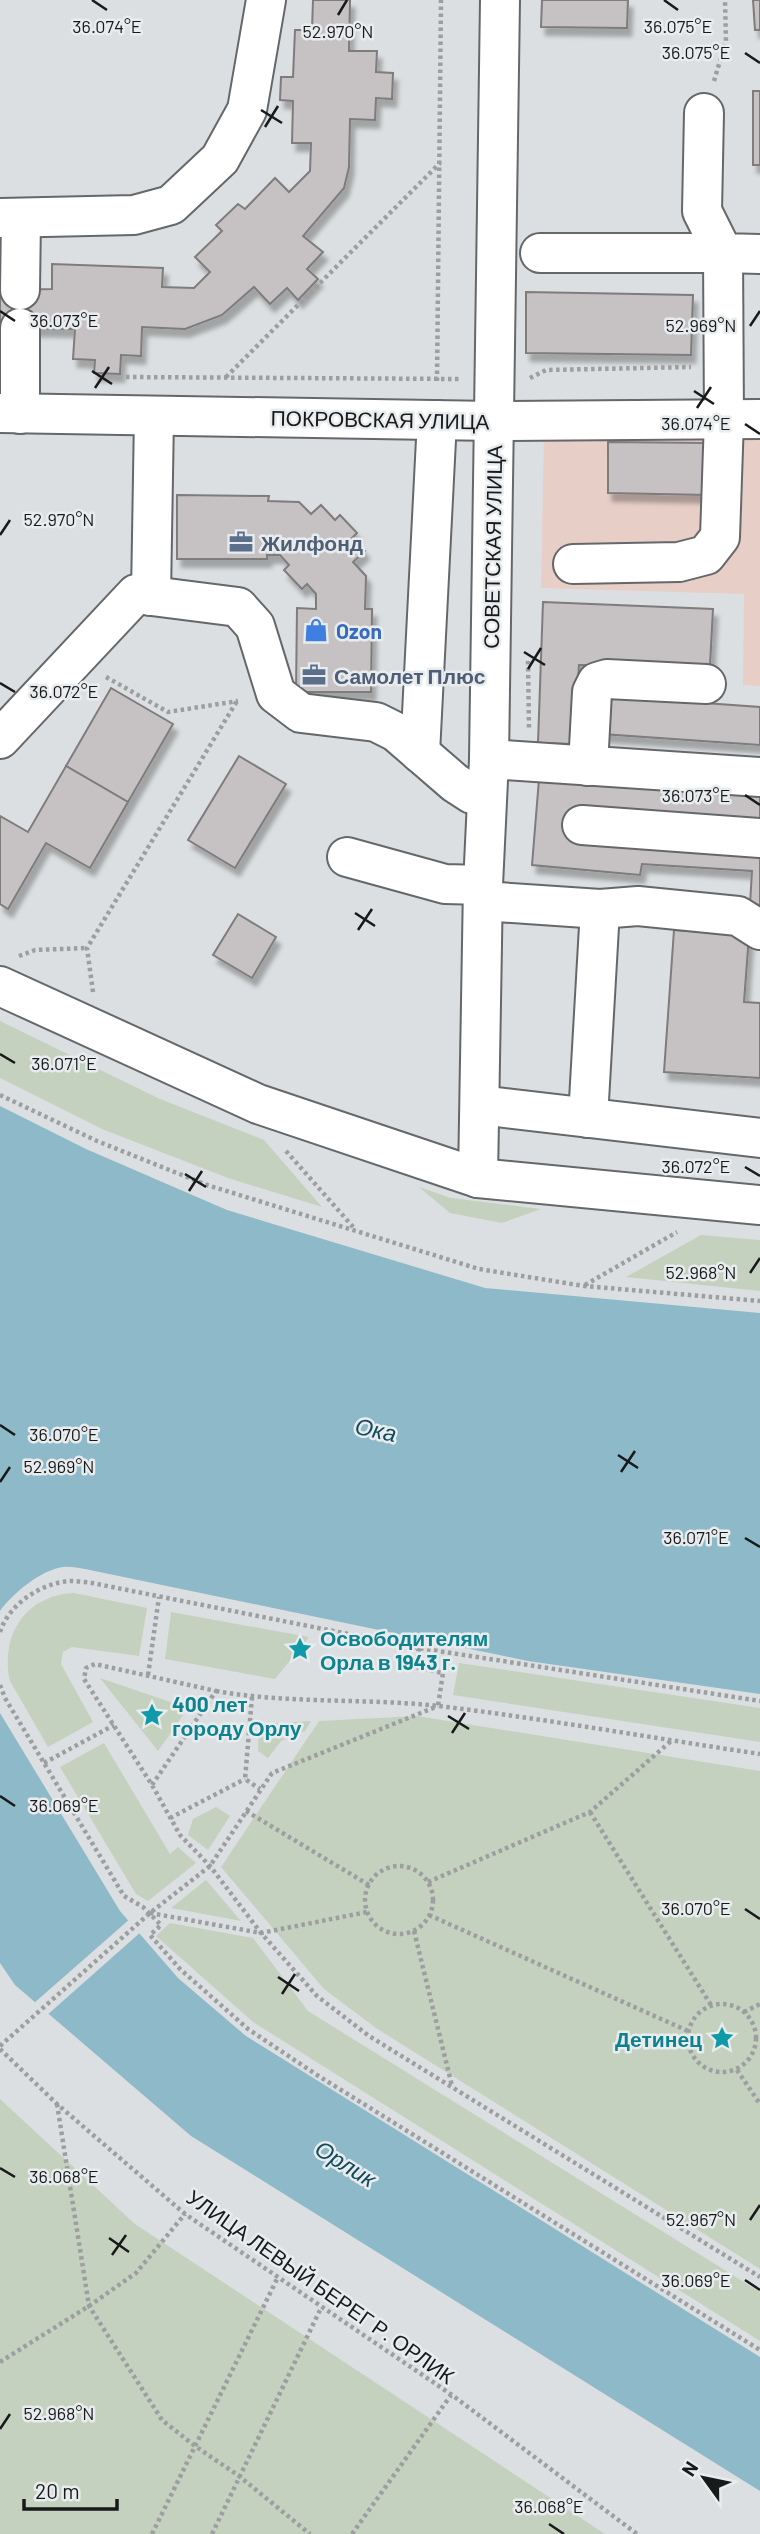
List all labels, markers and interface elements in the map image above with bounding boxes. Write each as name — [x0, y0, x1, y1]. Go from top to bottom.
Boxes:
text: 36.074°E — [72, 15, 142, 37]
text: 36.075°E — [644, 15, 712, 37]
text: 52.970°N — [303, 20, 374, 42]
text: 36.075°E — [662, 41, 730, 63]
text: 36.073°E — [30, 309, 98, 331]
text: 52.969°N — [666, 314, 736, 336]
street label: ПОКРОВСКАЯ УЛИЦА — [270, 405, 490, 433]
text: 36.074°E — [661, 412, 731, 434]
street label: СОВЕТСКАЯ УЛИЦА — [478, 445, 506, 649]
text: 52.970°N — [24, 508, 95, 530]
office icon: Жилфонд — [227, 528, 255, 556]
place label: Жилфонд — [260, 530, 363, 555]
shop icon: Ozon — [302, 616, 330, 644]
place label: Ozon — [336, 618, 382, 643]
office icon: Самолет Плюс — [300, 661, 328, 689]
place label: Самолет Плюс — [334, 663, 486, 688]
text: 36.072°E — [29, 680, 99, 702]
text: 36.073°E — [662, 784, 730, 806]
text: 36.071°E — [31, 1052, 97, 1074]
text: 36.072°E — [661, 1155, 731, 1177]
text: 52.968°N — [666, 1261, 736, 1283]
water label: Ока — [353, 1411, 399, 1447]
text: 36.070°E — [29, 1423, 99, 1445]
text: 52.969°N — [24, 1455, 94, 1477]
text: 36.071°E — [663, 1526, 729, 1548]
place label: Освободителям Орла в 1943 г. — [320, 1625, 488, 1674]
place icon: Освободителям Орла в 1943 г. — [286, 1635, 314, 1663]
place label: 400 лет городу Орлу — [172, 1691, 302, 1740]
place icon: 400 лет городу Орлу — [138, 1701, 166, 1729]
text: 36.069°E — [29, 1794, 99, 1816]
text: 36.070°E — [661, 1897, 731, 1919]
place icon: Детинец — [708, 2024, 736, 2052]
place label: Детинец — [615, 2026, 702, 2051]
water label: Орлик — [310, 2133, 383, 2193]
text: 36.068°E — [29, 2165, 99, 2187]
street label: УЛИЦА ЛЕВЫЙ БЕРЕГ Р. ОРЛИК — [183, 2184, 460, 2389]
text: 52.967°N — [666, 2208, 736, 2230]
text: 36.069°E — [661, 2269, 731, 2291]
text: 52.968°N — [24, 2402, 94, 2424]
north arrow — [669, 2443, 739, 2513]
text: N — [676, 2457, 702, 2480]
scale bar — [24, 2468, 117, 2512]
text: 20 m — [35, 2478, 80, 2503]
text: 36.068°E — [514, 2495, 584, 2517]

